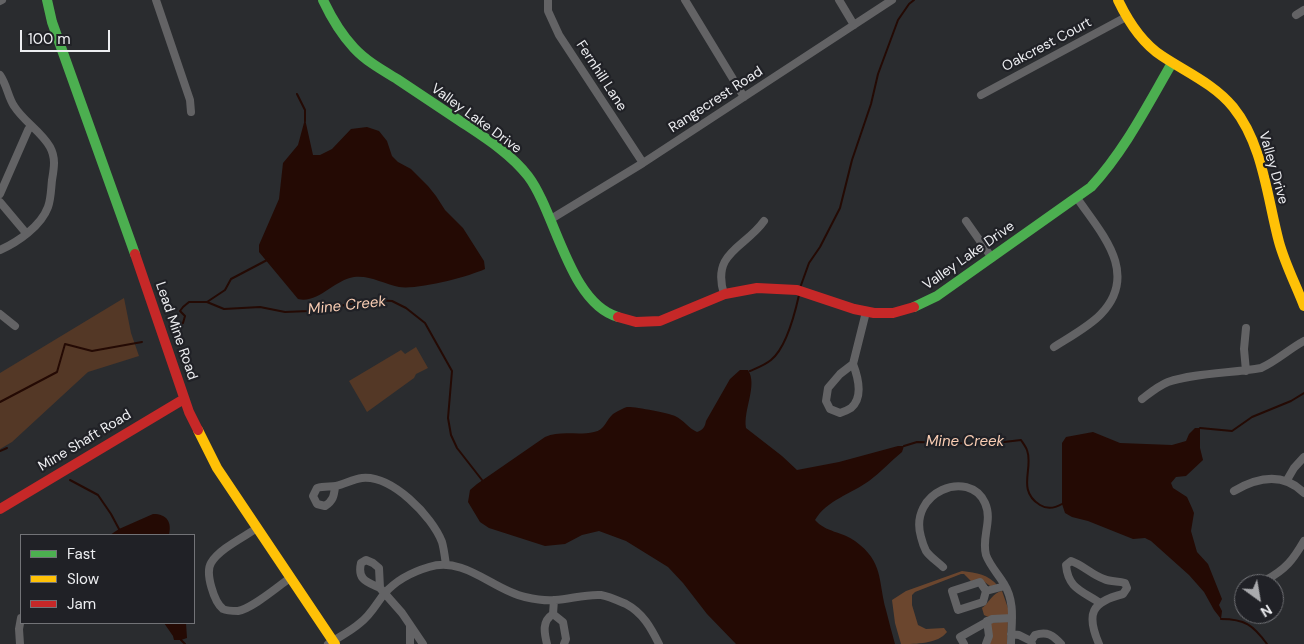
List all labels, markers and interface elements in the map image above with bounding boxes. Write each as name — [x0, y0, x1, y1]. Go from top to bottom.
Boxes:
street label: Oakcrest Court — [999, 14, 1095, 76]
scale bar — [22, 20, 112, 52]
text: 100 m — [28, 29, 71, 49]
street label: Fernhill Lane — [572, 38, 630, 114]
street label: Rangecrest Road — [666, 63, 766, 137]
street label: Valley Lake Drive — [427, 80, 525, 158]
street label: Valley Drive — [1255, 130, 1291, 206]
street label: Valley Lake Drive — [920, 218, 1018, 294]
street label: Lead Mine Road — [151, 280, 201, 382]
water label: Mine Creek — [307, 293, 387, 319]
street label: Mine Shaft Road — [36, 407, 134, 475]
water label: Mine Creek — [926, 433, 1004, 451]
legend — [20, 534, 195, 624]
text: Fast — [67, 544, 96, 564]
text: Slow — [67, 569, 99, 589]
north arrow — [1234, 574, 1284, 624]
text: Jam — [67, 594, 96, 614]
text: N — [1257, 601, 1276, 621]

